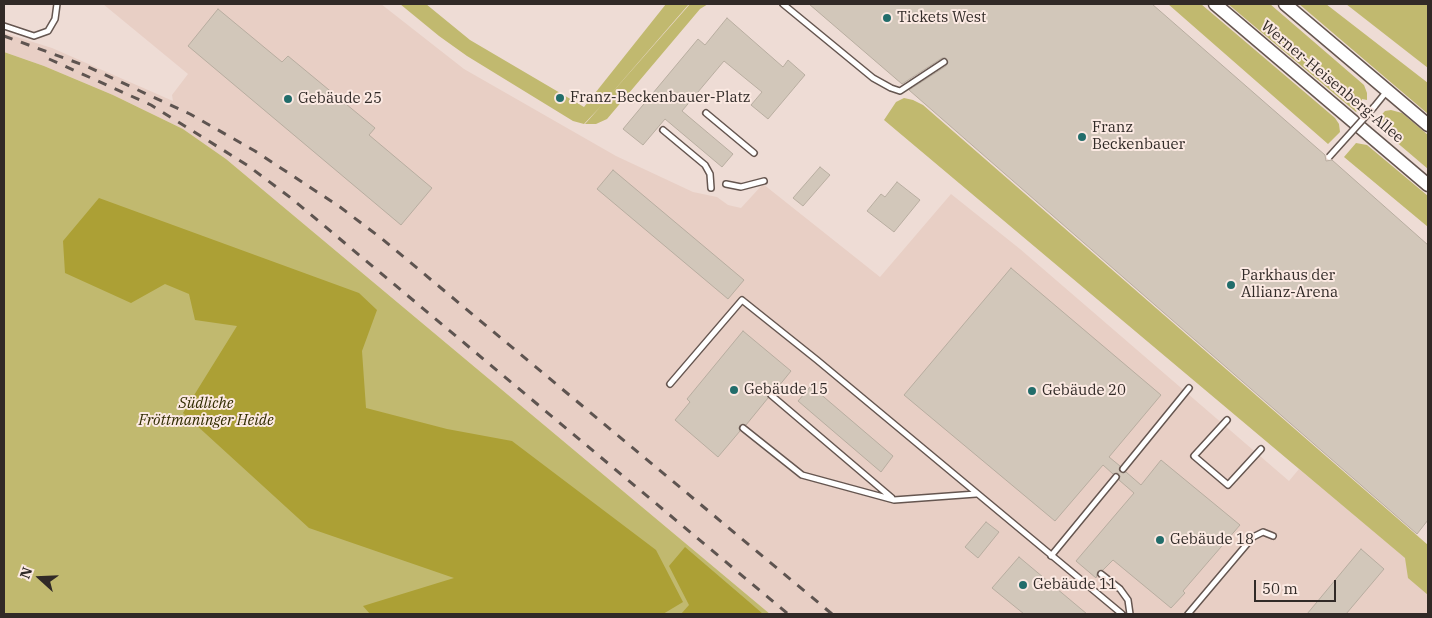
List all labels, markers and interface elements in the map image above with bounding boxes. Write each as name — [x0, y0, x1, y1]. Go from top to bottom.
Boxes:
place label: Tickets West — [897, 9, 986, 27]
marker: Tickets West — [881, 12, 893, 24]
street label: Werner-Heisenberg-Allee — [1257, 17, 1407, 147]
place label: Franz-Beckenbauer-Platz — [570, 89, 750, 107]
place label: Gebäude 25 — [298, 90, 382, 108]
marker: Franz-Beckenbauer-Platz — [554, 92, 566, 104]
marker: Gebäude 25 — [282, 93, 294, 105]
place label: Franz Beckenbauer — [1092, 119, 1185, 154]
marker: Franz Beckenbauer — [1076, 131, 1088, 143]
place label: Parkhaus der Allianz-Arena — [1241, 267, 1338, 302]
marker: Parkhaus der Allianz-Arena — [1225, 279, 1237, 291]
place label: Gebäude 15 — [744, 381, 828, 399]
place label: Gebäude 20 — [1042, 382, 1126, 400]
marker: Gebäude 15 — [728, 384, 740, 396]
marker: Gebäude 20 — [1026, 385, 1038, 397]
park label: Südliche Fröttmaninger Heide — [138, 395, 274, 430]
place label: Gebäude 18 — [1170, 531, 1254, 549]
marker: Gebäude 18 — [1154, 534, 1166, 546]
north arrow — [15, 553, 65, 603]
text: N — [16, 565, 36, 581]
scale bar — [1257, 570, 1340, 602]
place label: Gebäude 11 — [1033, 576, 1117, 594]
marker: Gebäude 11 — [1017, 579, 1029, 591]
text: 50 m — [1262, 579, 1298, 598]

